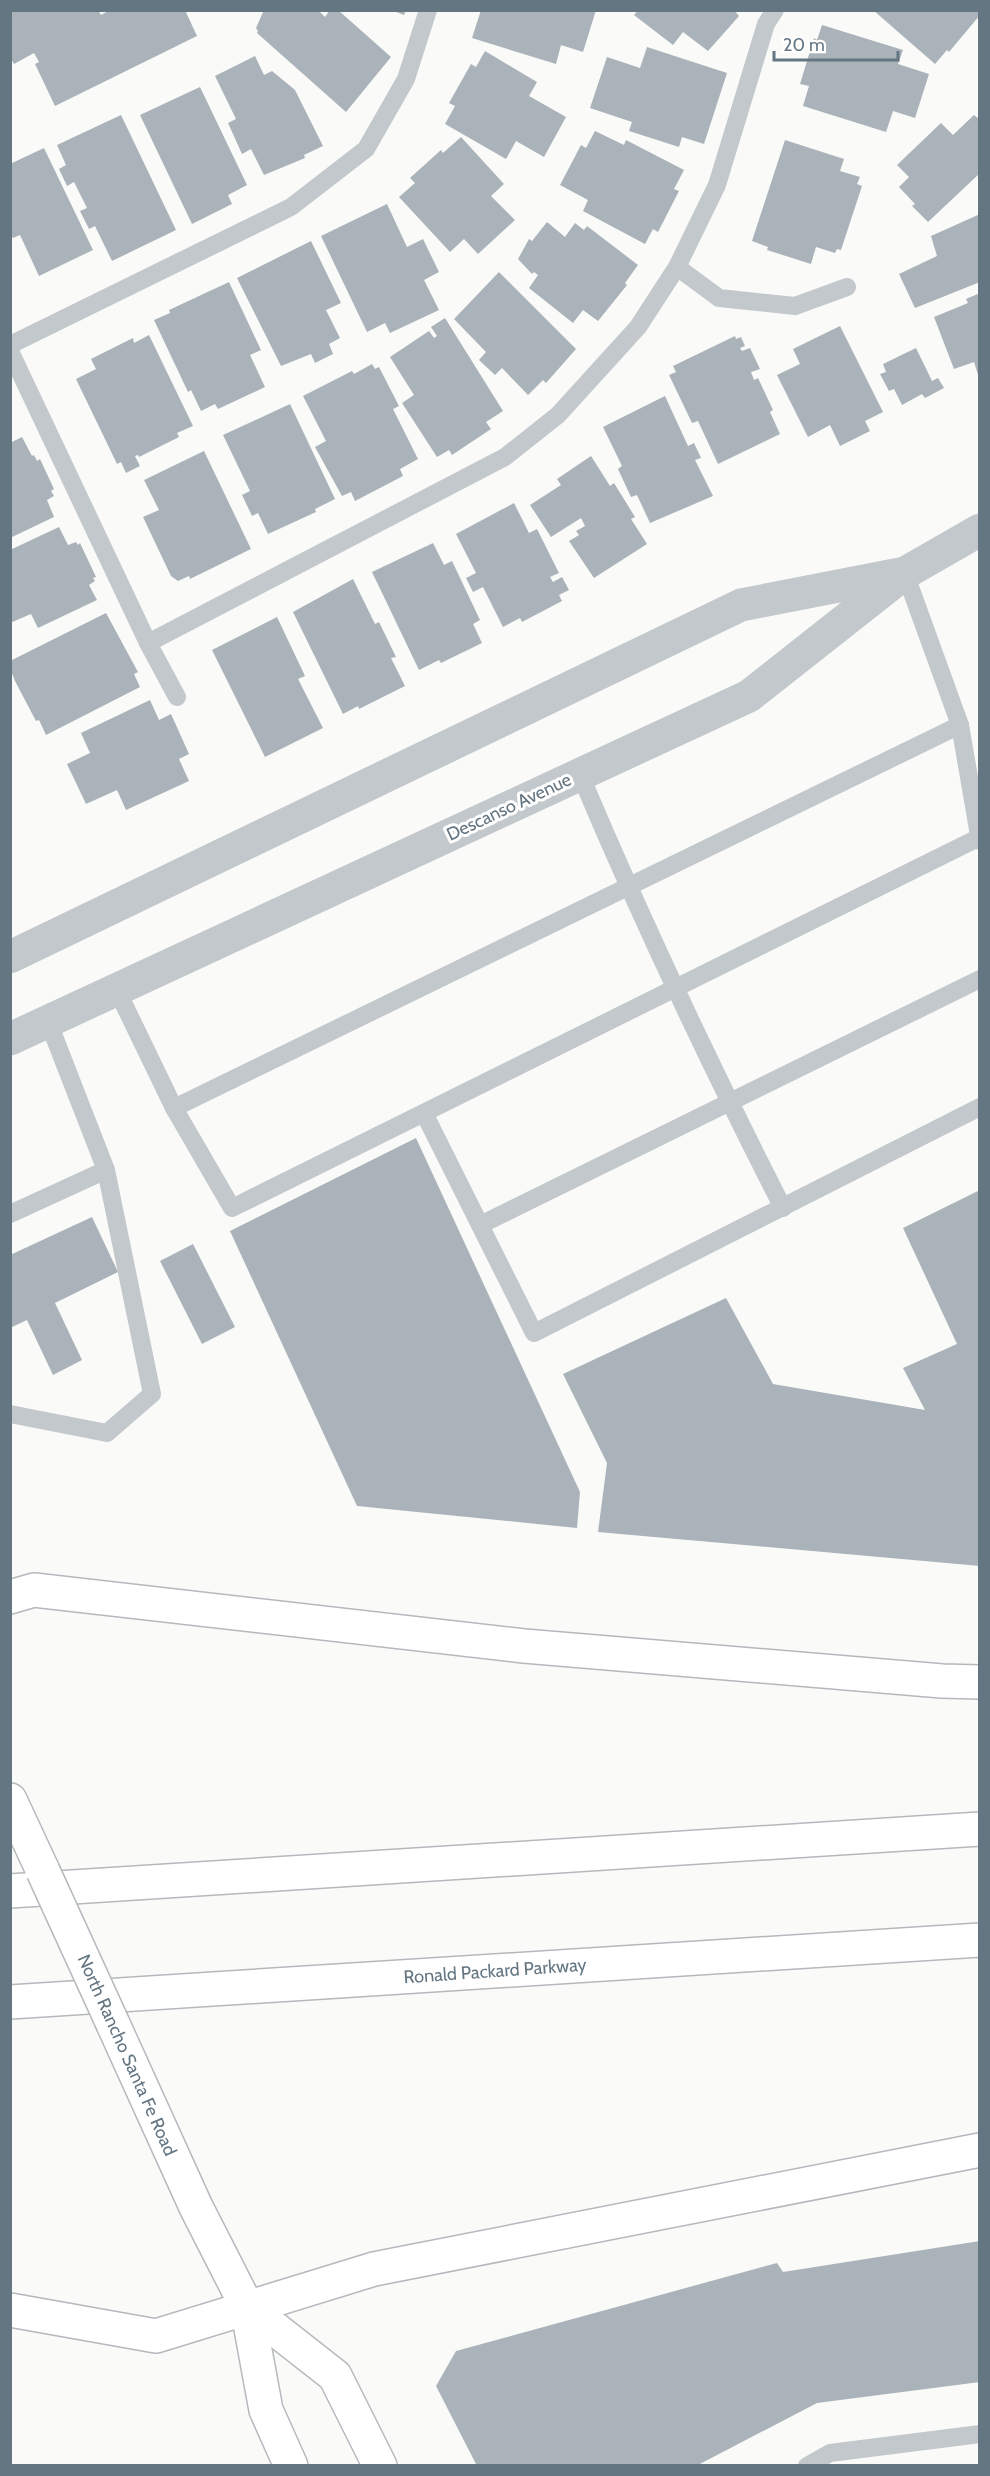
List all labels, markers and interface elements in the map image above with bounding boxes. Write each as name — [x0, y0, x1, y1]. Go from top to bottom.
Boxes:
scale bar — [774, 24, 898, 62]
text: 20 m — [783, 34, 825, 56]
street label: Descanso Avenue — [443, 769, 575, 845]
street label: North Rancho Santa Fe Road — [73, 1951, 181, 2159]
street label: Ronald Packard Parkway — [403, 1954, 587, 1988]

